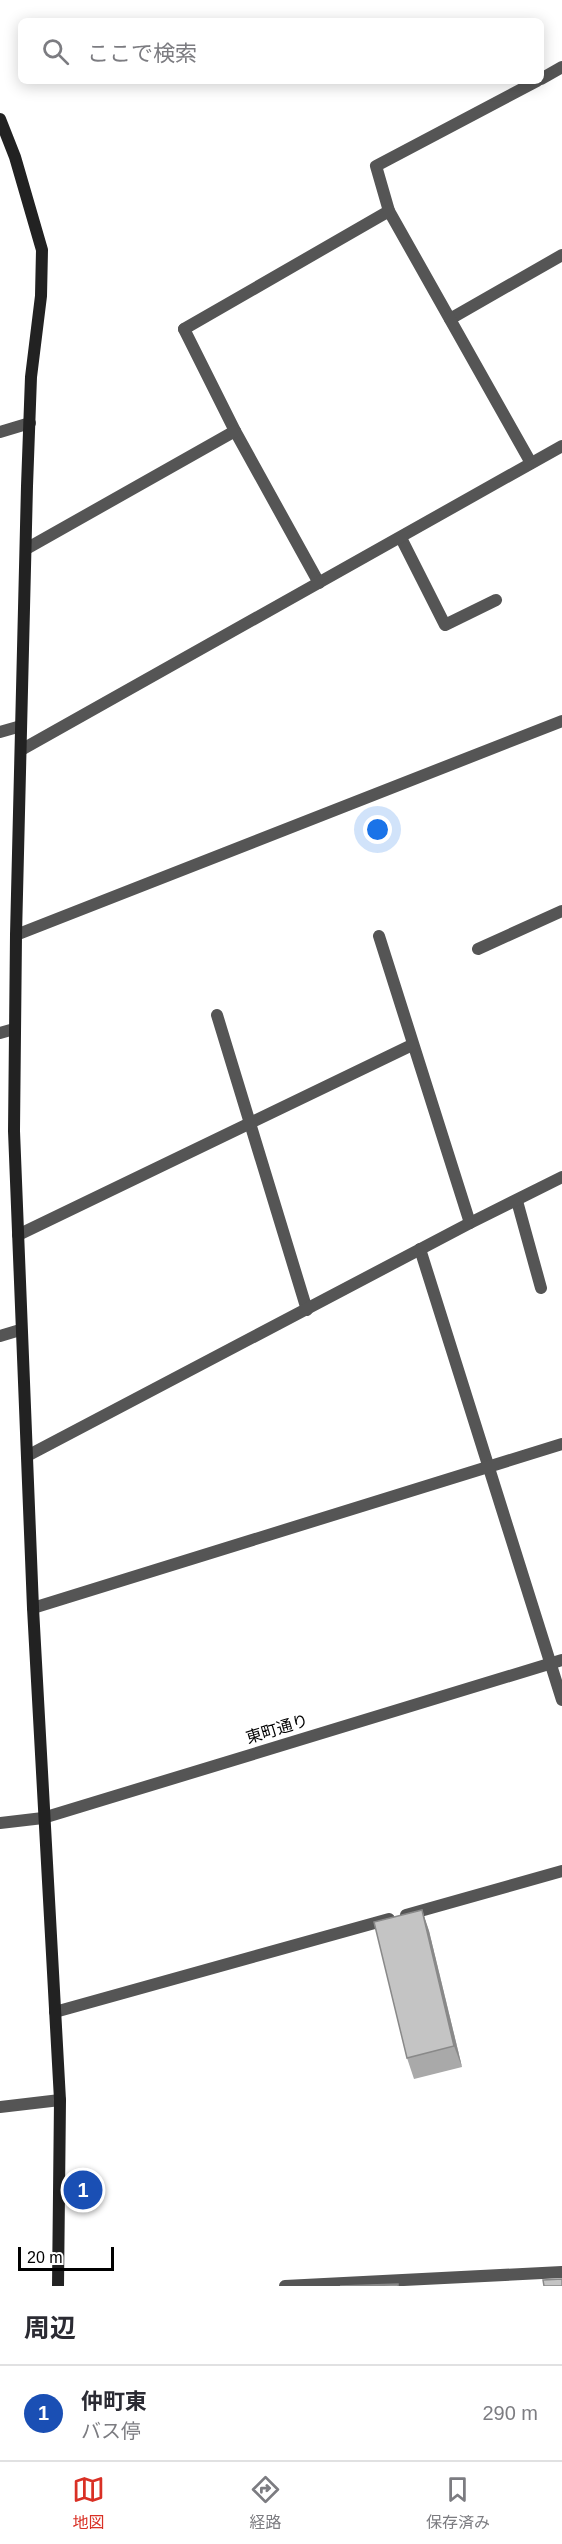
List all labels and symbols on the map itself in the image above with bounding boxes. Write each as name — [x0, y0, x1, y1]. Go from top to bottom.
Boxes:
your location — [363, 815, 392, 844]
street label: 東町通り — [244, 1712, 310, 1746]
pin: 1 — [64, 2168, 103, 2212]
scale bar — [18, 2244, 114, 2272]

